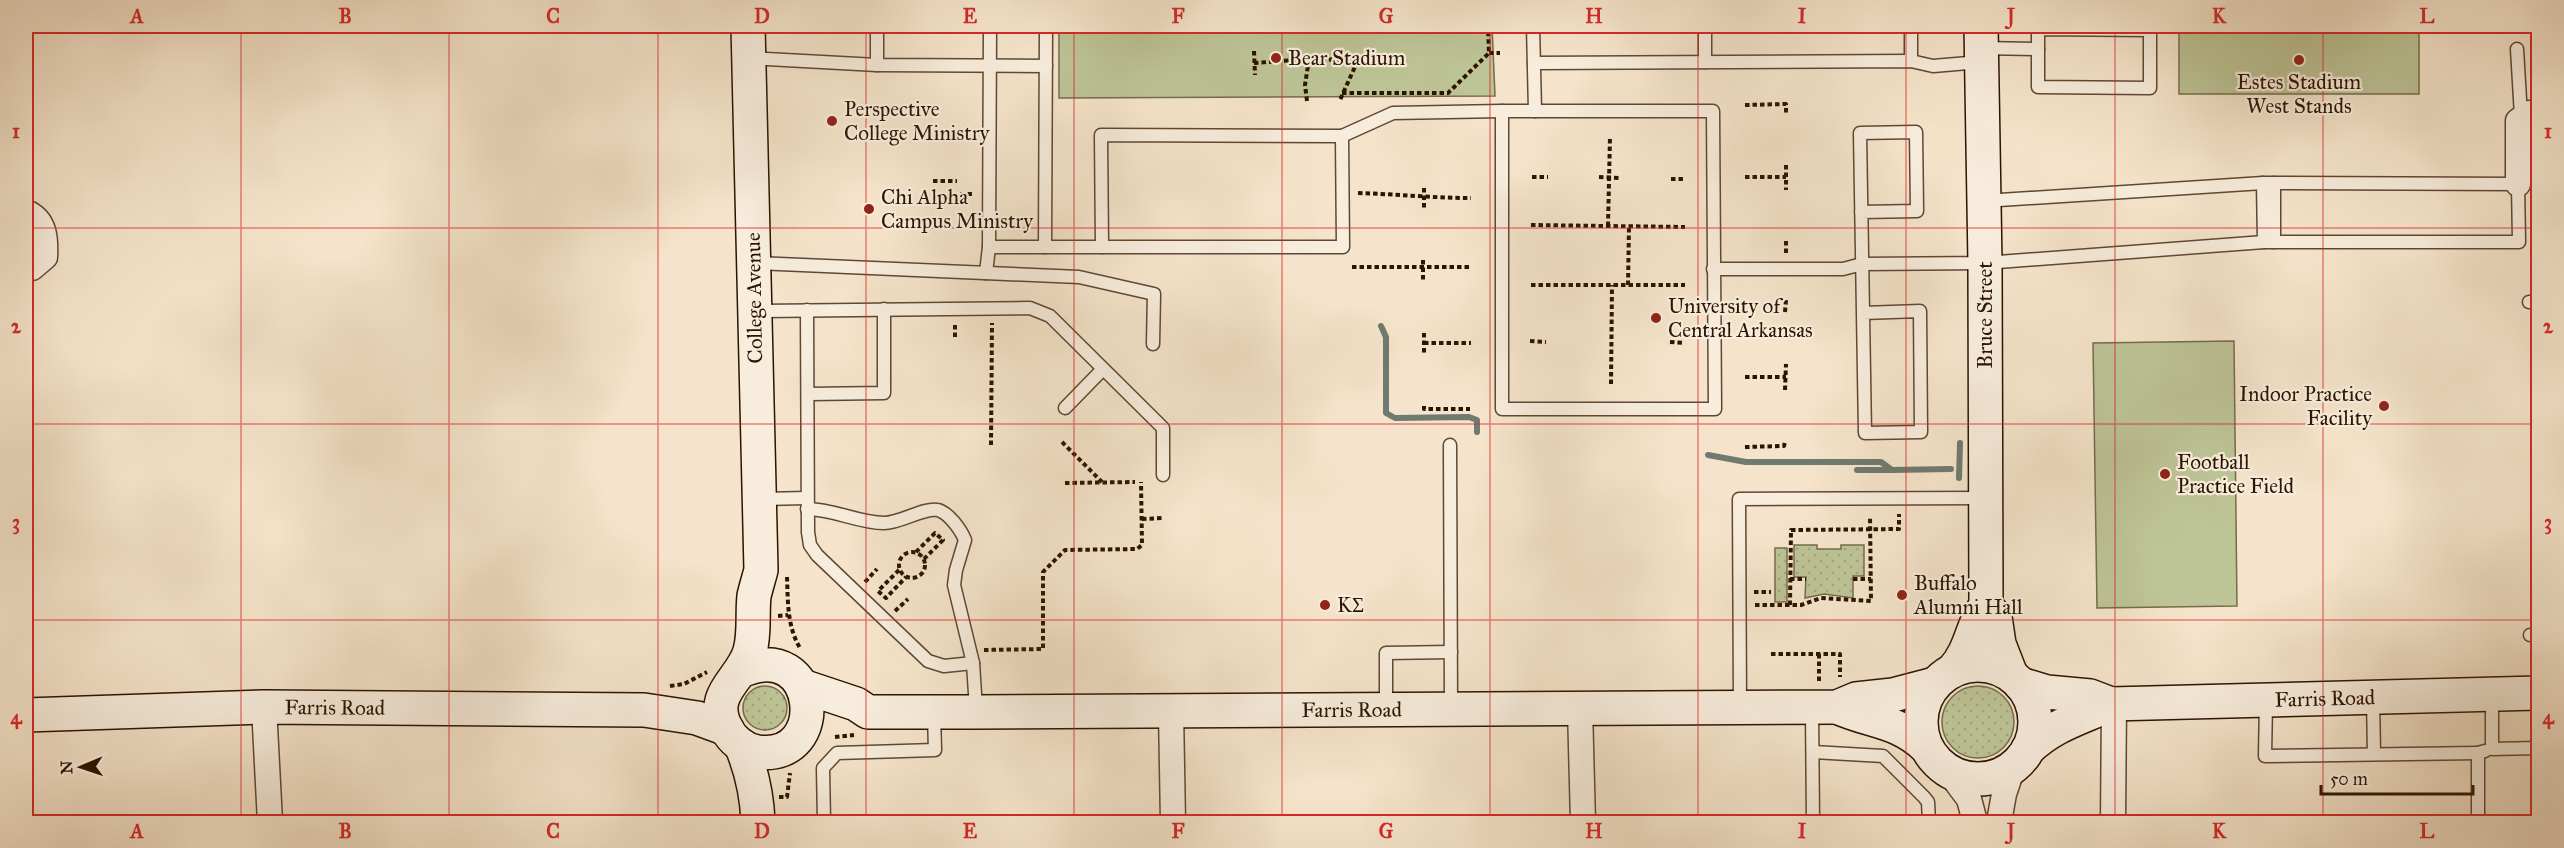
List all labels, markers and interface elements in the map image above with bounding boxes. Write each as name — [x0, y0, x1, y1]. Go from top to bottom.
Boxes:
text: A — [128, 4, 144, 28]
text: B — [338, 4, 352, 28]
text: C — [546, 4, 560, 28]
text: D — [754, 4, 770, 28]
text: E — [963, 4, 978, 28]
text: F — [1171, 4, 1185, 28]
text: G — [1379, 4, 1394, 28]
text: H — [1585, 4, 1603, 28]
text: I — [1798, 4, 1807, 28]
text: J — [2004, 4, 2016, 30]
text: K — [2212, 4, 2227, 28]
text: L — [2420, 4, 2435, 28]
place label: Bear Stadium — [1288, 45, 1406, 71]
marker: Bear Stadium — [1269, 51, 1283, 65]
marker: Estes Stadium West Stands — [2292, 53, 2306, 67]
place label: Estes Stadium West Stands — [2237, 69, 2362, 119]
place label: Perspective College Ministry — [844, 96, 991, 146]
marker: Perspective College Ministry — [825, 114, 839, 128]
text: 1 — [12, 119, 20, 143]
text: 1 — [2544, 119, 2552, 143]
place label: Chi Alpha Campus Ministry — [881, 184, 1034, 234]
marker: Chi Alpha Campus Ministry — [862, 202, 876, 216]
street label: College Avenue — [740, 232, 768, 364]
street label: Bruce Street — [1972, 261, 1998, 369]
place label: University of Central Arkansas — [1668, 293, 1813, 343]
marker: University of Central Arkansas — [1649, 311, 1663, 325]
text: 2 — [11, 314, 22, 338]
text: 2 — [2543, 314, 2554, 338]
place label: Indoor Practice Facility — [2239, 381, 2373, 431]
marker: Indoor Practice Facility — [2377, 399, 2391, 413]
place label: Football Practice Field — [2177, 449, 2295, 499]
marker: Football Practice Field — [2158, 467, 2172, 481]
text: 3 — [12, 510, 20, 535]
text: 3 — [2544, 510, 2552, 535]
place label: Buffalo Alumni Hall — [1913, 570, 2023, 620]
marker: Buffalo Alumni Hall — [1895, 588, 1909, 602]
place label: KΣ — [1337, 592, 1364, 618]
marker: KΣ — [1318, 598, 1332, 612]
street label: Farris Road — [2274, 684, 2376, 713]
street label: Farris Road — [284, 694, 386, 721]
street label: Farris Road — [1301, 697, 1402, 723]
text: 4 — [10, 705, 22, 730]
text: 4 — [2542, 705, 2554, 730]
north arrow — [51, 737, 111, 797]
scale bar — [2321, 758, 2472, 796]
text: N — [57, 760, 76, 775]
text: 50 m — [2330, 768, 2368, 790]
text: A — [128, 819, 144, 843]
text: B — [338, 819, 352, 843]
text: C — [546, 819, 560, 843]
text: D — [754, 819, 770, 843]
text: E — [963, 819, 978, 843]
text: F — [1171, 819, 1185, 843]
text: G — [1379, 819, 1394, 843]
text: H — [1585, 819, 1603, 843]
text: I — [1798, 819, 1807, 843]
text: J — [2004, 819, 2016, 845]
text: K — [2212, 819, 2227, 843]
text: L — [2420, 819, 2435, 843]

